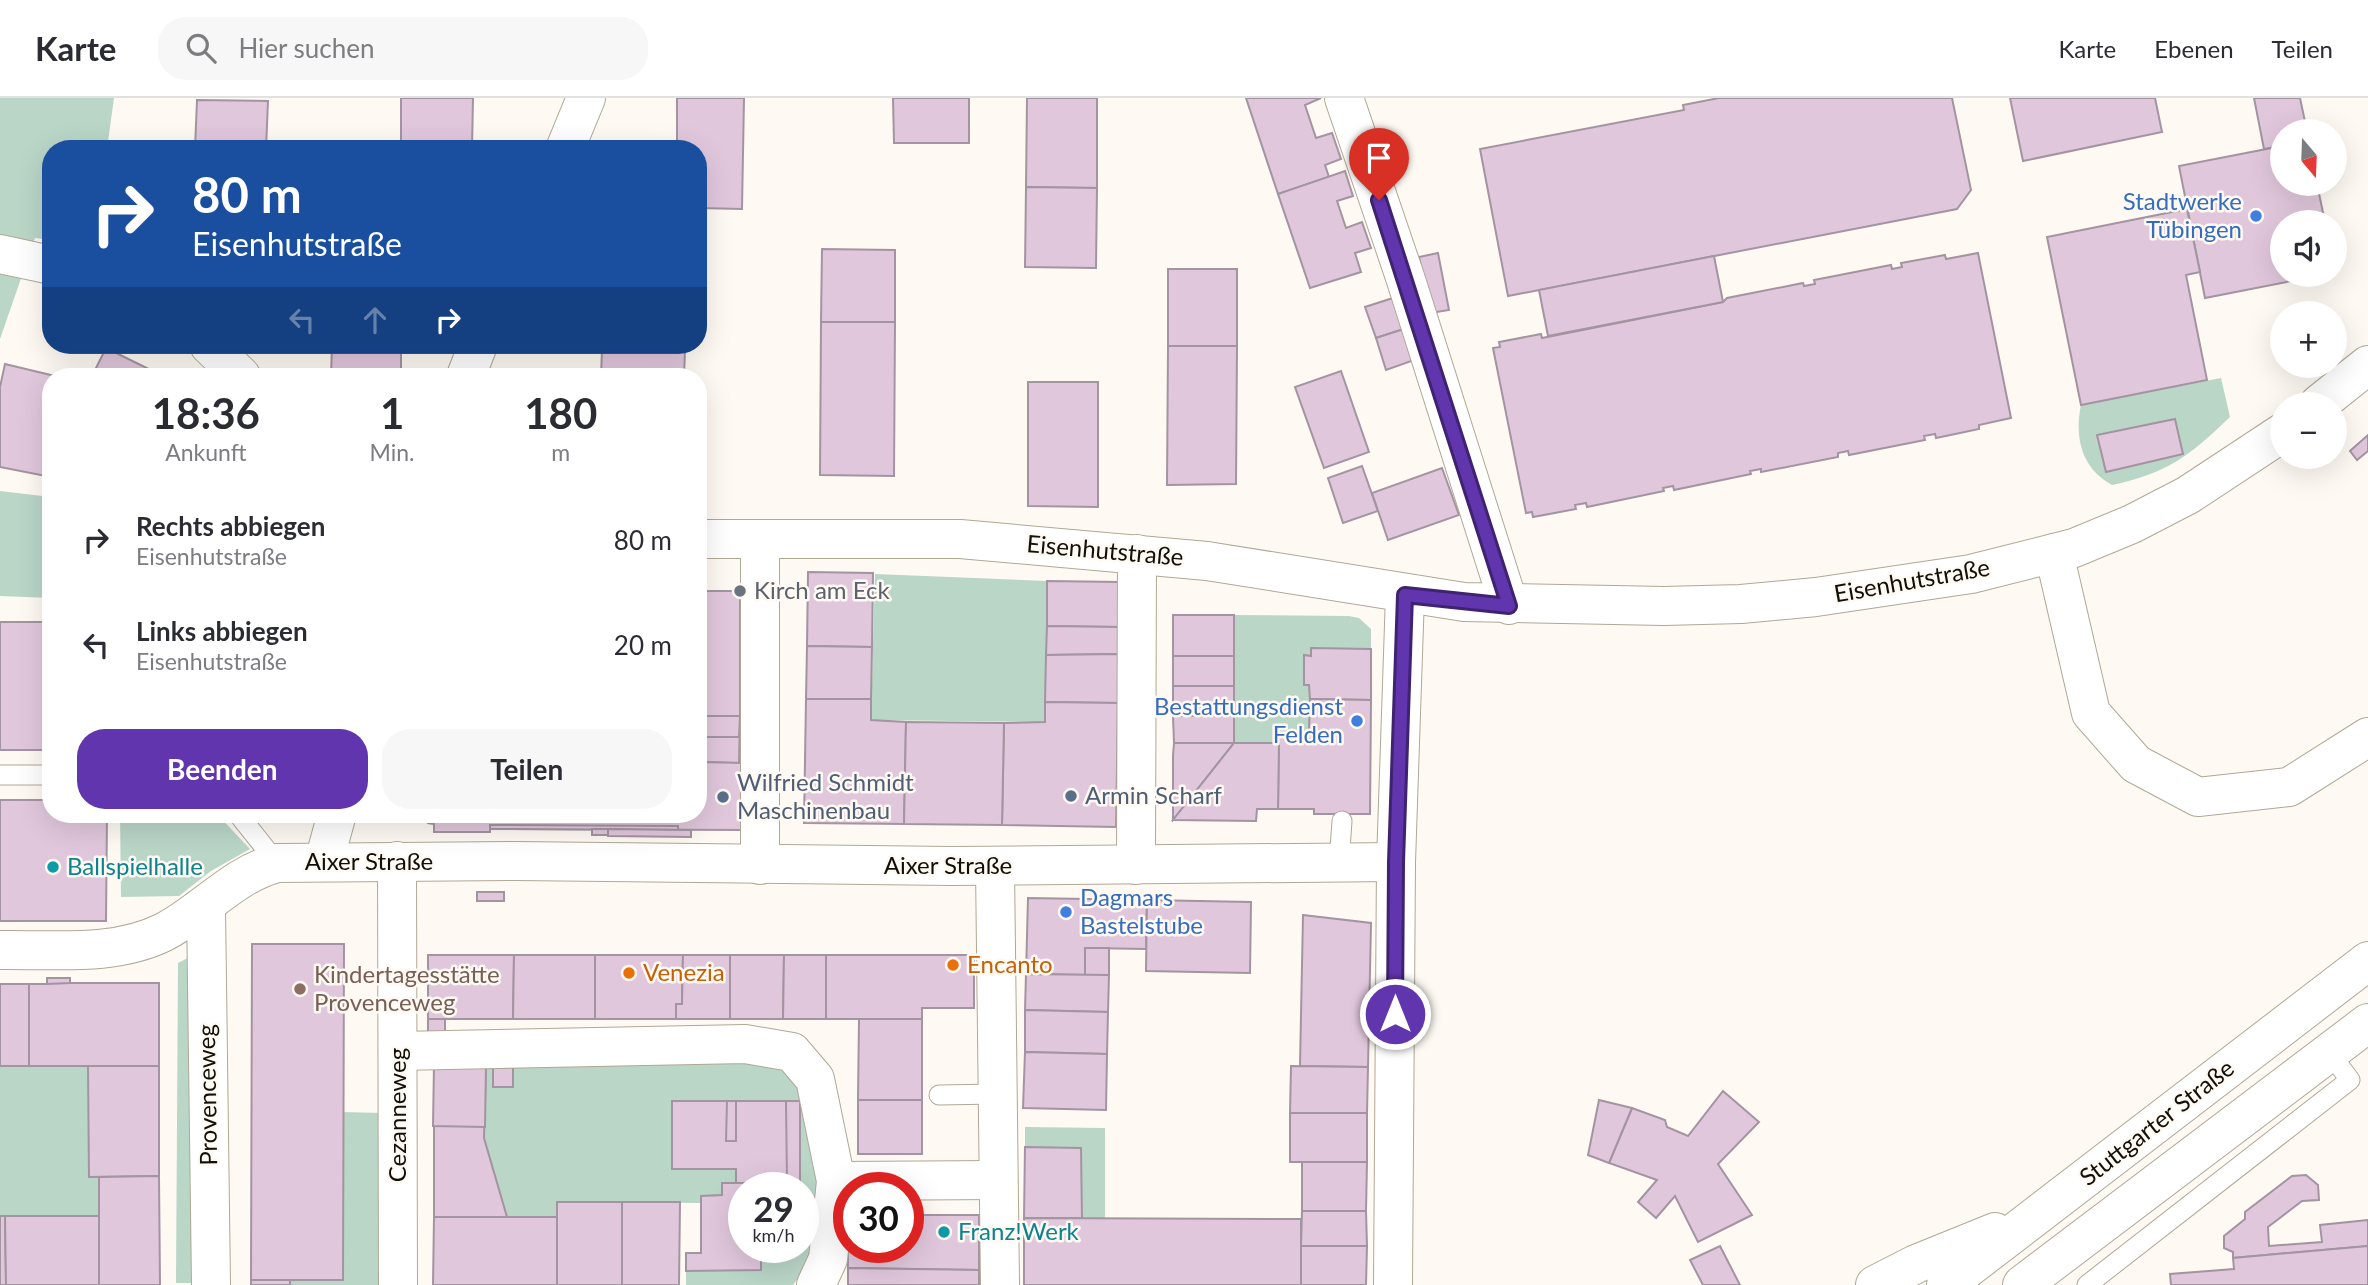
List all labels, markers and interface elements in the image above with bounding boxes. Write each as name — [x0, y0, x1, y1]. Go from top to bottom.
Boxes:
search box — [158, 17, 648, 80]
text: Karte — [35, 28, 116, 68]
icon: search — [182, 29, 220, 67]
text: Hier suchen — [238, 32, 375, 64]
text: Karte — [2059, 34, 2116, 63]
text: Ebenen — [2154, 34, 2234, 63]
text: Teilen — [2272, 34, 2333, 63]
north arrow — [2270, 119, 2347, 196]
map controls — [2270, 119, 2347, 469]
pin — [1349, 128, 1409, 200]
icon: arrive — [1360, 139, 1398, 177]
text: 80 m — [192, 165, 302, 223]
icon: right — [77, 168, 168, 259]
place label: Stadtwerke Tübingen — [2123, 186, 2242, 243]
marker: Stadtwerke Tübingen — [2248, 208, 2264, 224]
button: sound — [2270, 210, 2347, 287]
text: Eisenhutstraße — [192, 224, 402, 263]
icon: left — [283, 301, 321, 339]
icon: ahead — [356, 301, 394, 339]
icon: right — [429, 301, 467, 339]
button: + — [2270, 301, 2347, 378]
text: 18:36 — [152, 388, 260, 438]
text: 1 — [380, 388, 404, 438]
text: 180 — [524, 388, 597, 438]
button: − — [2270, 392, 2347, 469]
text: Ankunft — [165, 438, 246, 466]
text: Min. — [370, 438, 415, 466]
text: m — [551, 438, 570, 466]
text: Rechts abbiegen — [136, 510, 325, 542]
icon: right — [77, 521, 115, 559]
text: 80 m — [614, 524, 672, 556]
street label: Eisenhutstraße — [1025, 528, 1185, 571]
text: Eisenhutstraße — [136, 542, 287, 570]
street label: Eisenhutstraße — [1832, 552, 1992, 607]
place label: Kirch am Eck — [754, 575, 890, 604]
marker: Kirch am Eck — [732, 583, 748, 599]
text: Links abbiegen — [136, 615, 308, 647]
icon: left — [77, 626, 115, 664]
text: 20 m — [614, 629, 672, 661]
text: Eisenhutstraße — [136, 647, 287, 675]
place label: Bestattungsdienst Felden — [1154, 691, 1343, 748]
marker: Bestattungsdienst Felden — [1349, 713, 1365, 729]
button: Beenden — [77, 729, 368, 809]
button: Teilen — [382, 729, 672, 809]
place label: Wilfried Schmidt Maschinenbau — [737, 767, 914, 824]
place label: Armin Scharf — [1085, 780, 1222, 809]
marker: Armin Scharf — [1063, 788, 1079, 804]
marker: Wilfried Schmidt Maschinenbau — [715, 789, 731, 805]
street label: Aixer Straße — [305, 846, 433, 875]
street label: Aixer Straße — [884, 850, 1012, 879]
place label: Ballspielhalle — [67, 851, 203, 880]
marker: Ballspielhalle — [45, 859, 61, 875]
place label: Dagmars Bastelstube — [1080, 882, 1203, 939]
marker: Dagmars Bastelstube — [1058, 904, 1074, 920]
place label: Encanto — [967, 949, 1053, 978]
place label: Venezia — [643, 957, 725, 986]
marker: Encanto — [945, 957, 961, 973]
place label: Kindertagesstätte Provenceweg — [314, 959, 500, 1016]
marker: Venezia — [621, 965, 637, 981]
position arrow — [1358, 977, 1432, 1051]
marker: Kindertagesstätte Provenceweg — [292, 981, 308, 997]
street label: Provenceweg — [191, 1024, 222, 1166]
street label: Cezanneweg — [382, 1048, 411, 1182]
street label: Stuttgarter Straße — [2073, 1053, 2239, 1191]
speed limit sign: 30 — [833, 1172, 924, 1263]
text: 29 — [753, 1187, 794, 1229]
place label: Franz!Werk — [958, 1216, 1080, 1245]
text: km/h — [752, 1224, 795, 1246]
marker: Franz!Werk — [936, 1224, 952, 1240]

